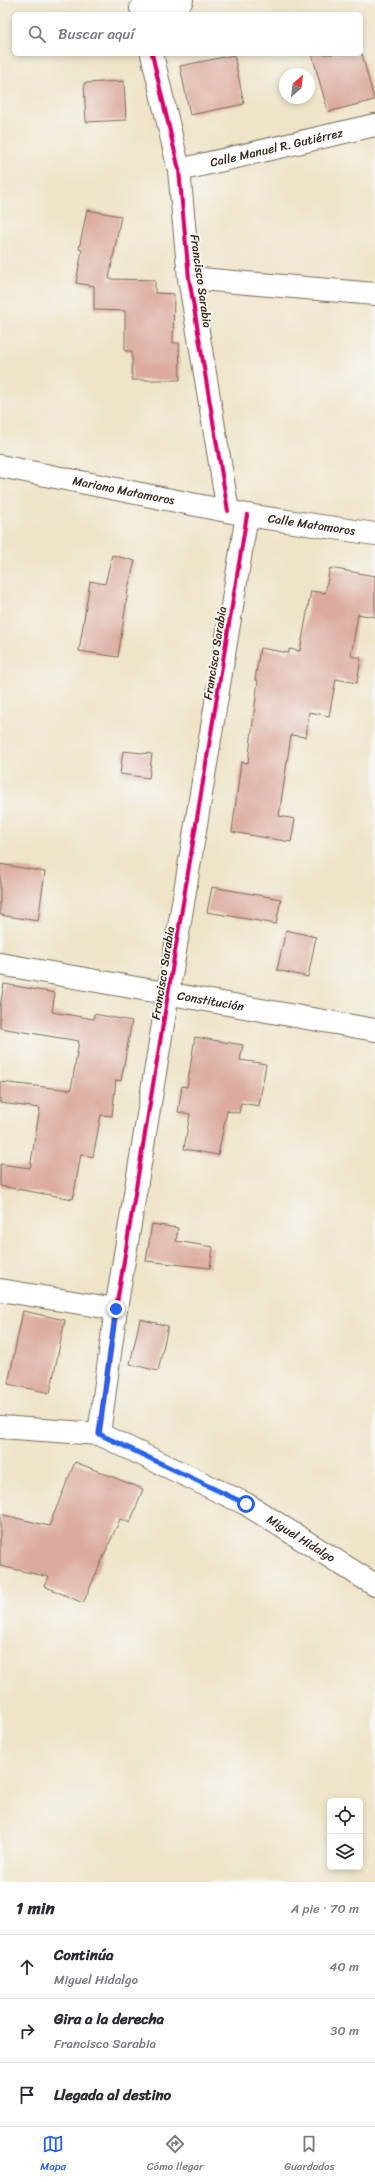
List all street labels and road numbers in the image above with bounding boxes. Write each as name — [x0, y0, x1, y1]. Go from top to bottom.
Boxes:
street label: Calle Manuel R. Gutiérrez — [208, 122, 345, 174]
street label: Francisco Sarabia — [184, 233, 218, 329]
street label: Mariano Matamoros — [71, 470, 177, 511]
street label: Calle Matamoros — [266, 507, 357, 542]
street label: Francisco Sarabia — [197, 605, 233, 701]
street label: Francisco Sarabia — [145, 925, 181, 1021]
street label: Constitución — [176, 984, 246, 1018]
street label: Miguel Hidalgo — [262, 1509, 340, 1568]

